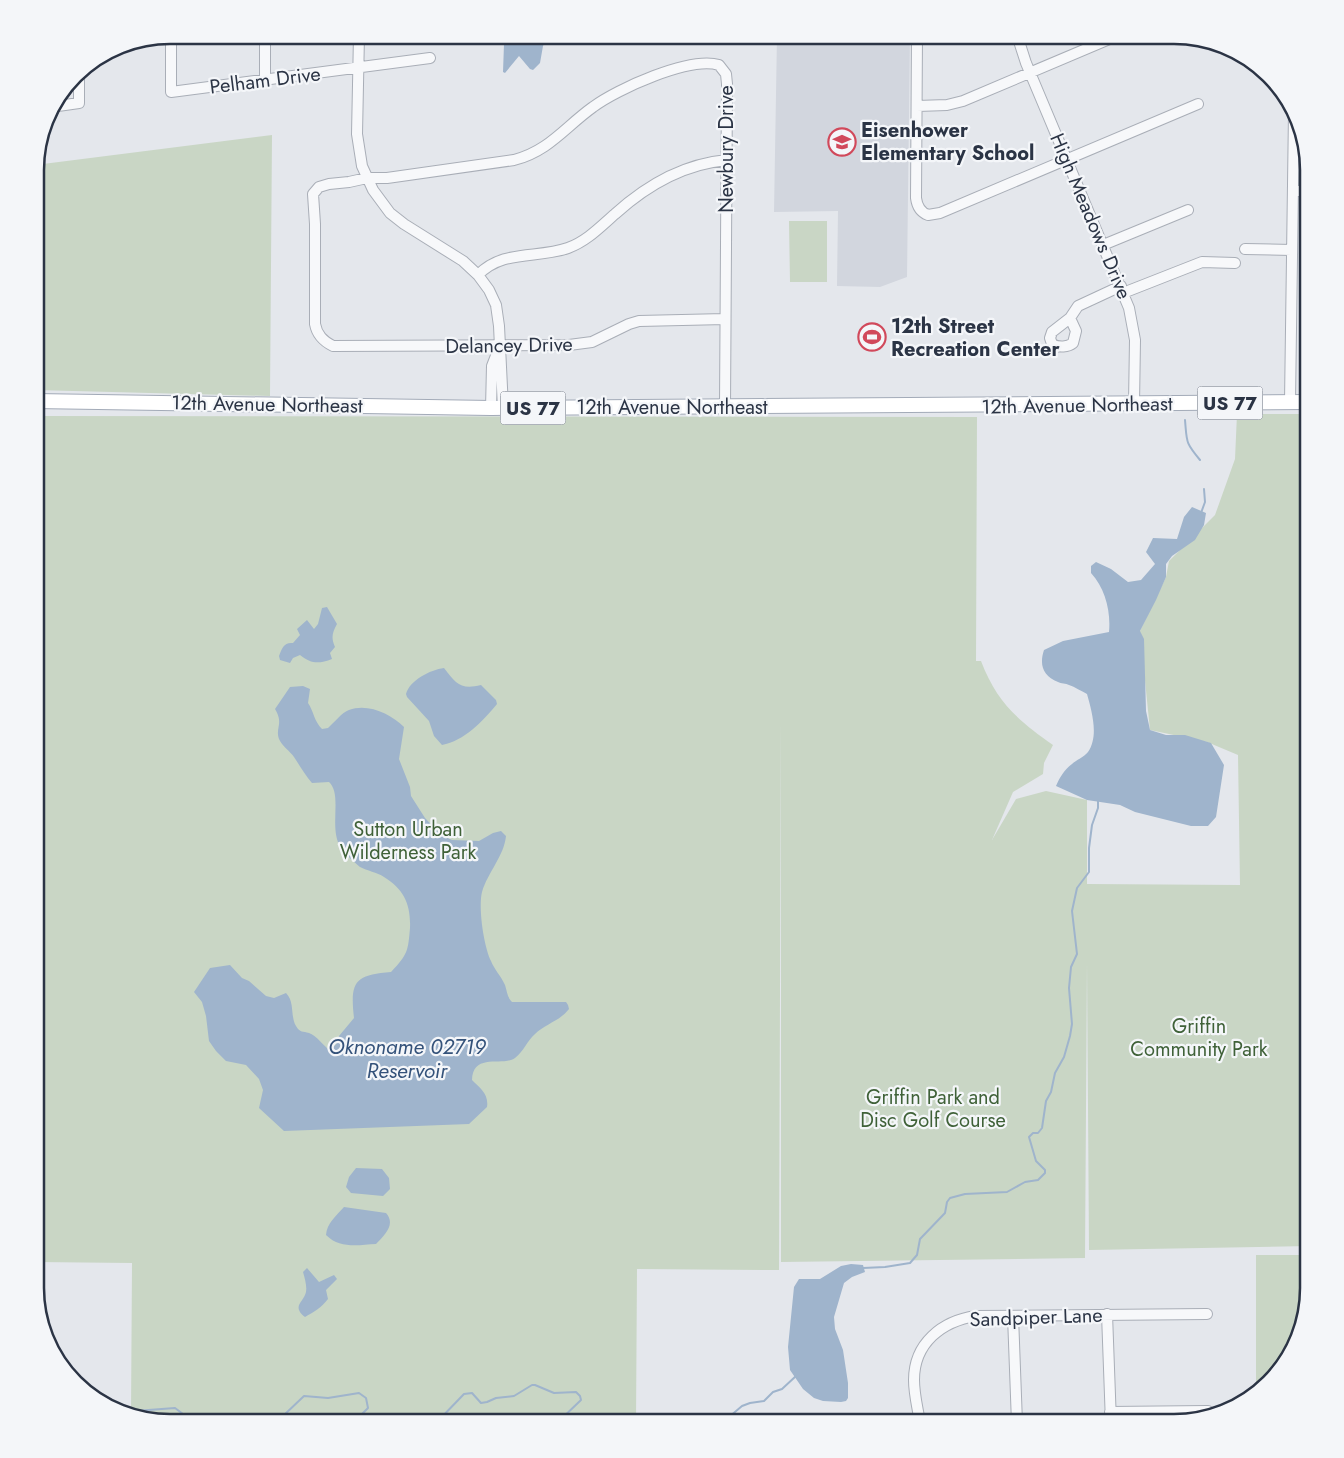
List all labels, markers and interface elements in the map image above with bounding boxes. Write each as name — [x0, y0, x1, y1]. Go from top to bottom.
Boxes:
street label: Pelham Drive — [208, 59, 322, 102]
street label: Newbury Drive — [712, 85, 741, 213]
place label: Eisenhower Elementary School — [861, 116, 1034, 168]
school or university icon: Eisenhower Elementary School — [827, 127, 857, 157]
street label: High Meadows Drive — [1042, 129, 1139, 304]
place label: 12th Street Recreation Center — [891, 312, 1060, 364]
sports icon: 12th Street Recreation Center — [857, 322, 887, 352]
street label: Delancey Drive — [445, 330, 573, 361]
road number: US 77 — [1198, 386, 1262, 419]
street label: 12th Avenue Northeast — [171, 388, 363, 421]
street label: 12th Avenue Northeast — [981, 389, 1173, 422]
road number: US 77 — [500, 392, 566, 424]
street label: 12th Avenue Northeast — [576, 393, 768, 422]
park label: Sutton Urban Wilderness Park — [340, 815, 477, 867]
park label: Griffin Community Park — [1130, 1012, 1268, 1064]
water label: Oknoname 02719 Reservoir — [328, 1032, 487, 1086]
park label: Griffin Park and Disc Golf Course — [860, 1083, 1006, 1135]
street label: Sandpiper Lane — [969, 1301, 1103, 1334]

